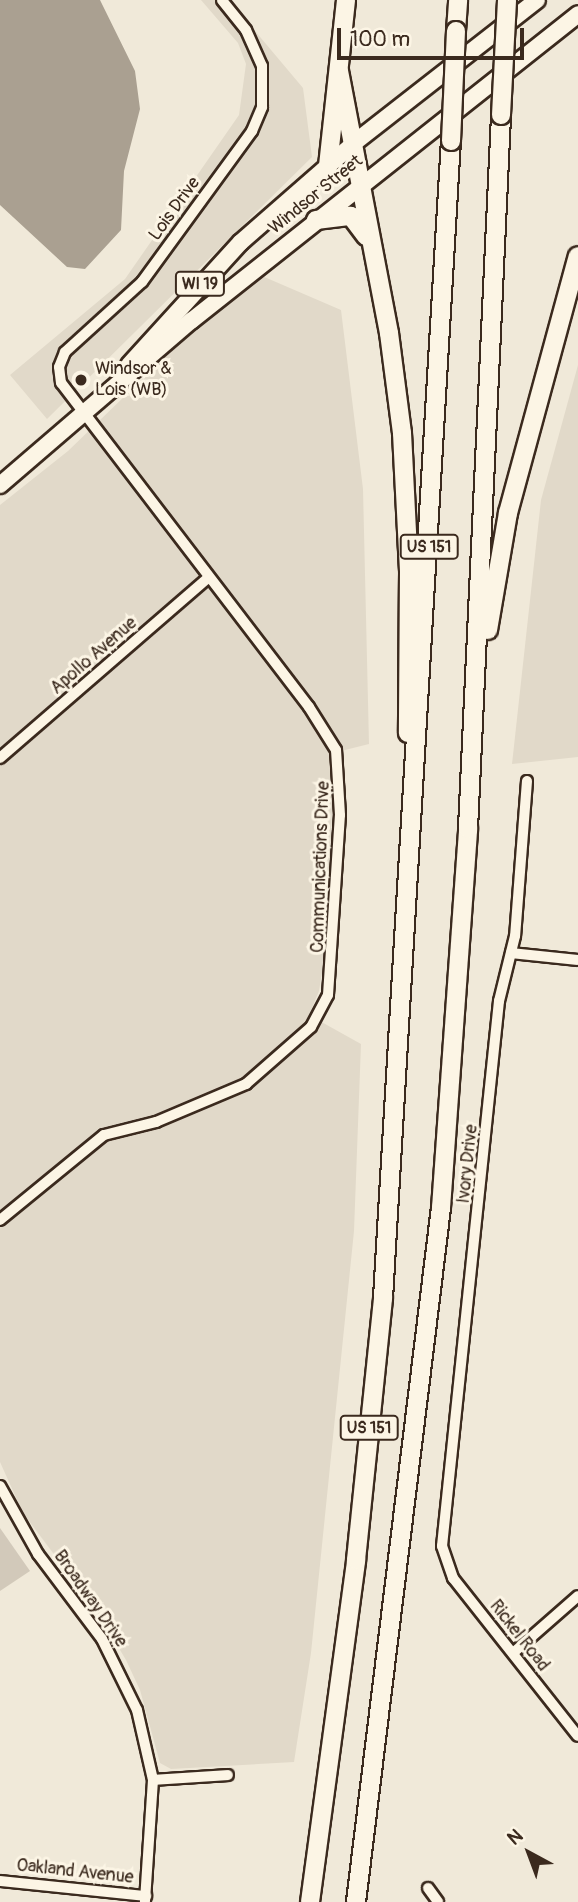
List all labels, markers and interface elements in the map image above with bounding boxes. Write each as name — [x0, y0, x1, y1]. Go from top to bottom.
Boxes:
scale bar — [340, 14, 527, 58]
text: 100 m — [350, 26, 410, 53]
street label: Windsor Street — [265, 151, 367, 239]
street label: Lois Drive — [145, 173, 205, 245]
road number: WI 19 — [174, 272, 226, 296]
place label: Windsor & Lois (WB) — [95, 359, 172, 402]
marker: Windsor & Lois (WB) — [73, 372, 89, 388]
road number: US 151 — [399, 534, 459, 560]
street label: Apollo Avenue — [46, 613, 142, 699]
street label: Communications Drive — [307, 781, 335, 953]
street label: Ivory Drive — [453, 1123, 483, 1205]
road number: US 151 — [339, 1416, 399, 1440]
street label: Broadway Drive — [49, 1546, 131, 1652]
street label: Rickel Road — [484, 1596, 554, 1676]
north arrow — [494, 1818, 564, 1888]
text: N — [502, 1824, 528, 1850]
street label: Oakland Avenue — [15, 1855, 135, 1889]

